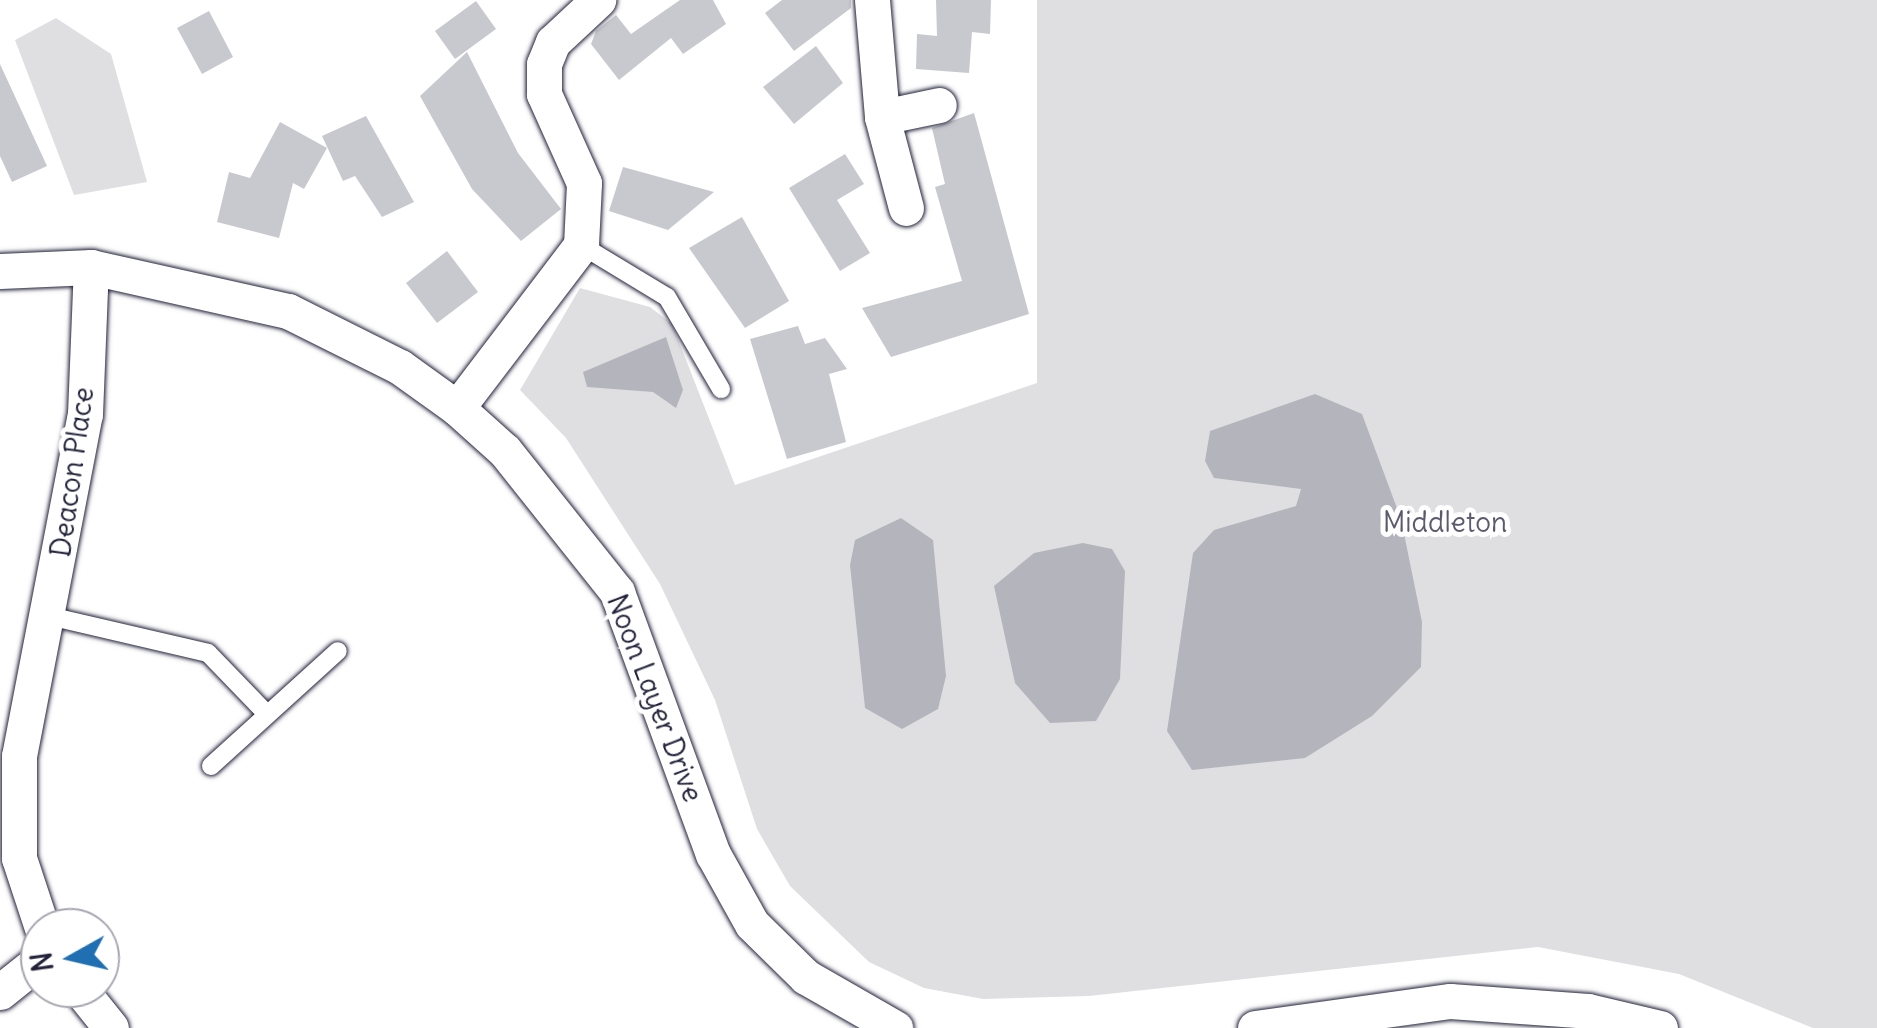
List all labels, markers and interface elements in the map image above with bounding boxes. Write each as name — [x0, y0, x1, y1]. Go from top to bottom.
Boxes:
street label: Deacon Place — [43, 385, 101, 559]
park label: Middleton — [1383, 505, 1507, 539]
street label: Noon Layer Drive — [600, 589, 710, 807]
north arrow — [20, 908, 120, 1008]
text: N — [23, 950, 61, 974]

